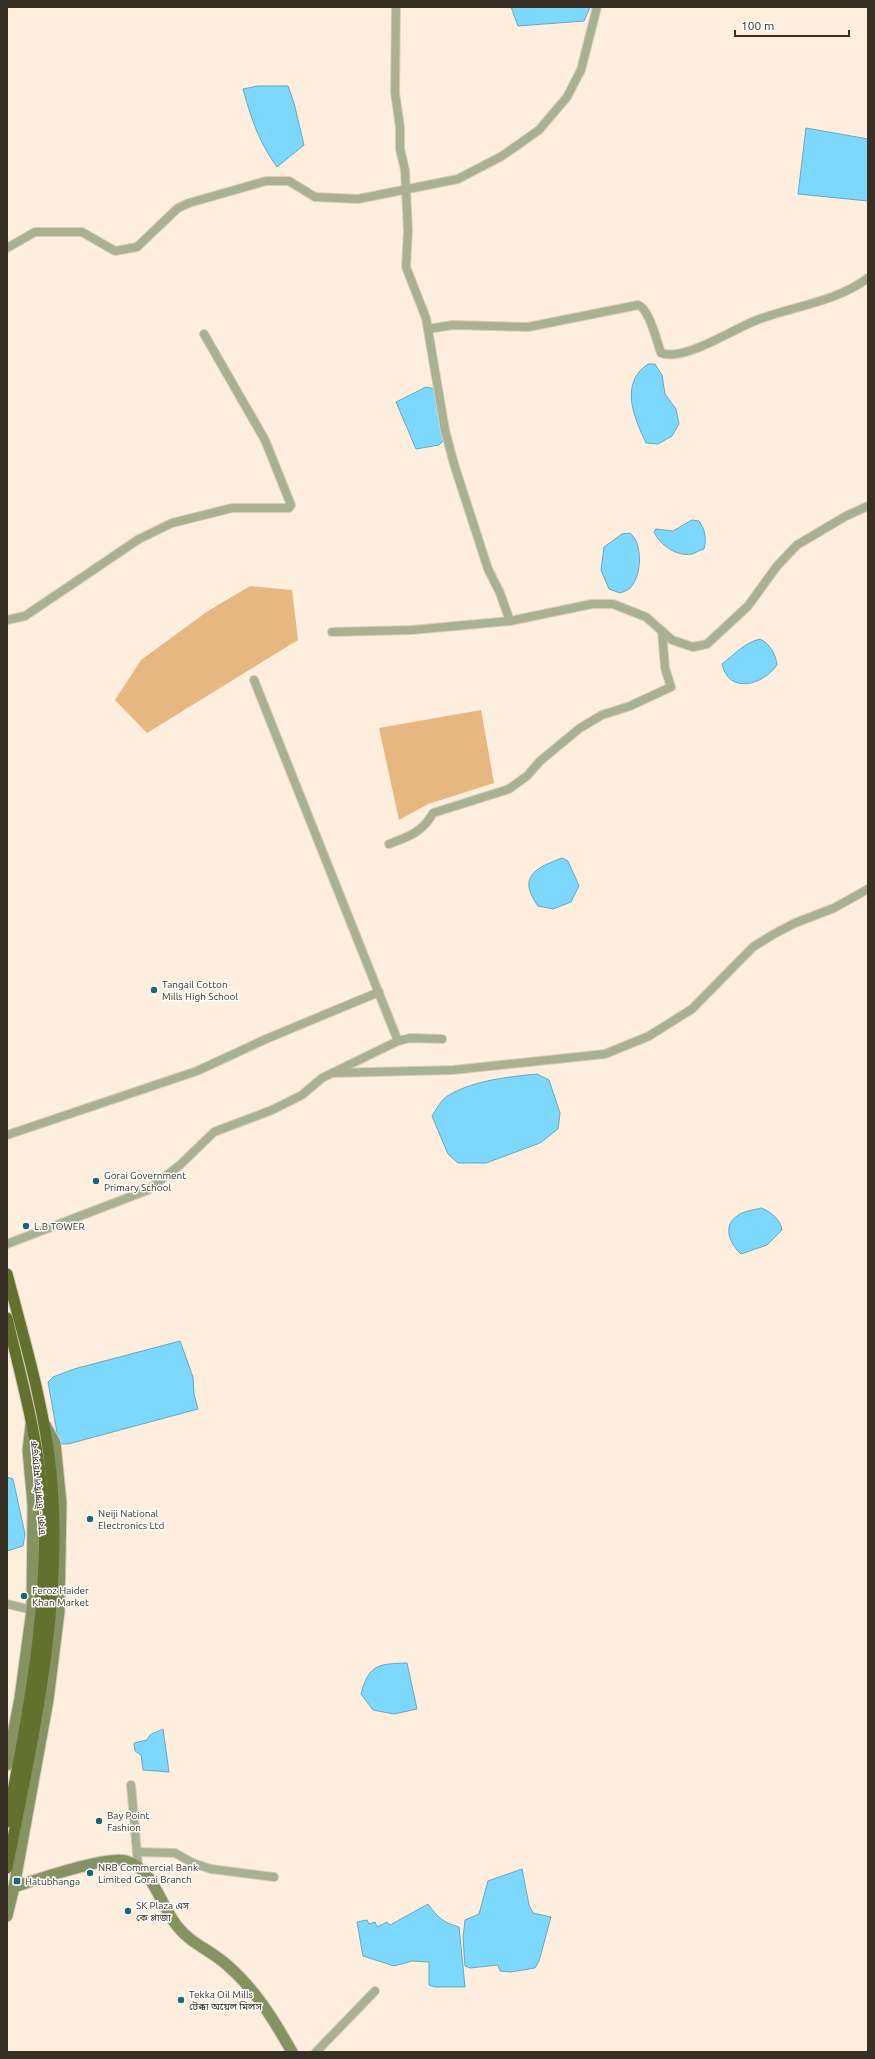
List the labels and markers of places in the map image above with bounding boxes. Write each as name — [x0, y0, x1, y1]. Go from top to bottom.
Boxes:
place label: Tangail Cotton Mills High School — [162, 979, 238, 1002]
marker: Tangail Cotton Mills High School — [149, 985, 159, 995]
place label: Gorai Government Primary School — [104, 1170, 186, 1193]
marker: Gorai Government Primary School — [91, 1176, 101, 1186]
marker: L.B TOWER — [21, 1221, 31, 1231]
place label: L.B TOWER — [34, 1221, 85, 1232]
place label: Neiji National Electronics Ltd — [98, 1508, 164, 1531]
marker: Neiji National Electronics Ltd — [85, 1514, 95, 1524]
place label: Feroz Haider Khan Market — [32, 1585, 89, 1608]
marker: Feroz Haider Khan Market — [19, 1591, 29, 1601]
place label: Bay Point Fashion — [107, 1810, 149, 1833]
marker: Bay Point Fashion — [94, 1816, 104, 1826]
place label: NRB Commercial Bank Limited Gorai Branch — [98, 1862, 198, 1885]
marker: NRB Commercial Bank Limited Gorai Branch — [85, 1868, 95, 1878]
marker: Hatubhanga — [12, 1876, 22, 1886]
place label: Hatubhanga — [25, 1876, 80, 1887]
place label: SK Plaza এস কে প্লাজা — [136, 1900, 190, 1923]
marker: SK Plaza এস কে প্লাজা — [123, 1906, 133, 1916]
place label: Tekka Oil Mills টেক্কা অয়েল মিলস — [189, 1989, 262, 2012]
marker: Tekka Oil Mills টেক্কা অয়েল মিলস — [176, 1995, 186, 2005]

